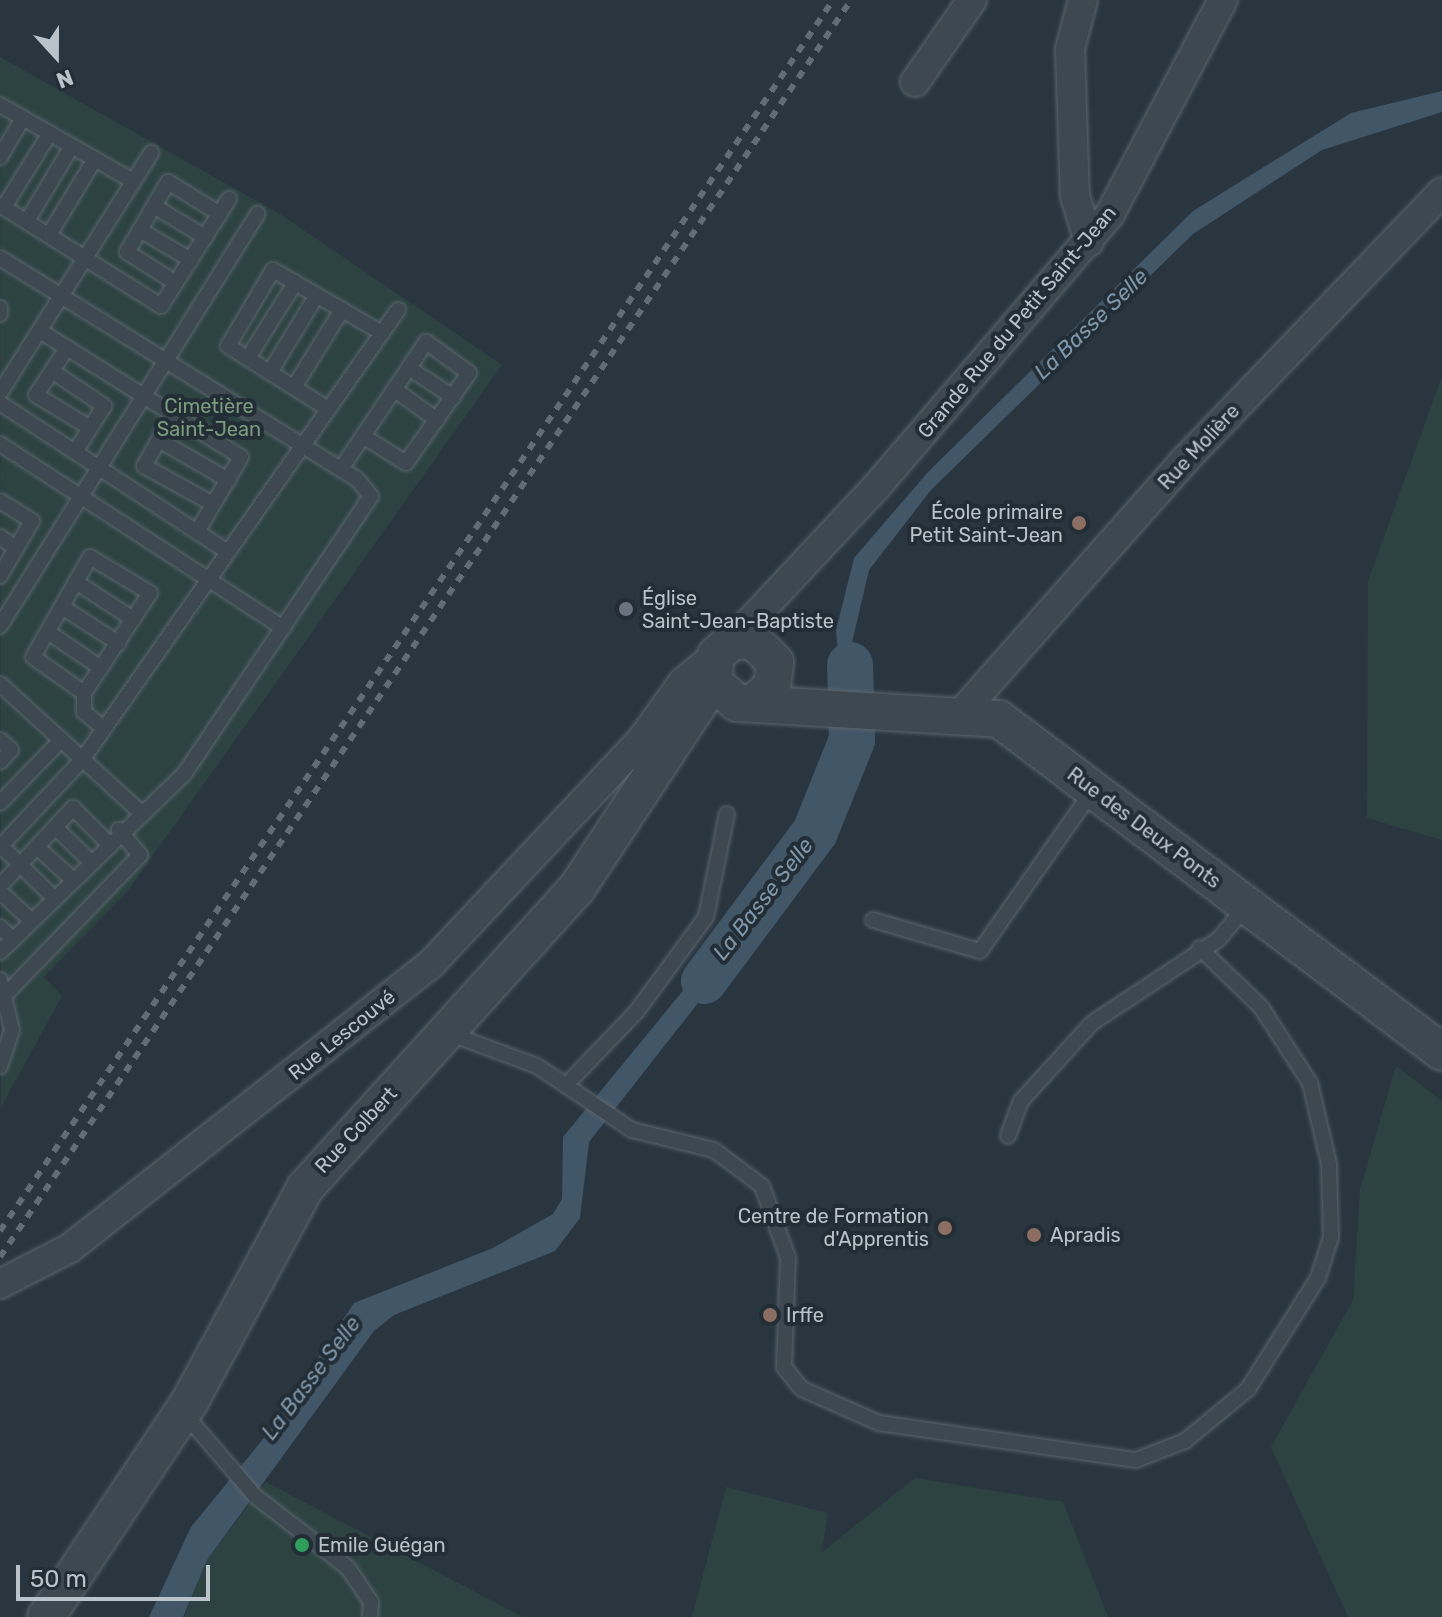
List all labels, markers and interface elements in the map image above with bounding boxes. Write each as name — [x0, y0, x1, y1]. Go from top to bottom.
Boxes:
north arrow — [16, 16, 96, 96]
text: N — [53, 63, 77, 94]
street label: Grande Rue du Petit Saint-Jean — [913, 201, 1121, 443]
water label: La Basse Selle — [1029, 263, 1153, 385]
park label: Cimetière Saint-Jean — [157, 394, 261, 441]
street label: Rue Molière — [1153, 399, 1245, 495]
place label: École primaire Petit Saint-Jean — [909, 500, 1063, 547]
marker: École primaire Petit Saint-Jean — [1070, 514, 1088, 532]
place label: Église Saint-Jean-Baptiste — [642, 586, 834, 633]
marker: Église Saint-Jean-Baptiste — [617, 600, 635, 618]
street label: Rue des Deux Ponts — [1062, 762, 1226, 894]
water label: La Basse Selle — [707, 833, 819, 965]
street label: Rue Lescouvé — [284, 985, 400, 1085]
street label: Rue Colbert — [310, 1082, 402, 1178]
place label: Centre de Formation d'Apprentis — [738, 1204, 929, 1251]
marker: Centre de Formation d'Apprentis — [936, 1219, 954, 1237]
place label: Apradis — [1050, 1223, 1121, 1247]
marker: Apradis — [1025, 1226, 1043, 1244]
place label: Irffe — [786, 1303, 824, 1327]
marker: Irffe — [761, 1306, 779, 1324]
water label: La Basse Selle — [256, 1311, 366, 1445]
place label: Emile Guégan — [318, 1533, 446, 1557]
marker: Emile Guégan — [293, 1536, 311, 1554]
scale bar — [20, 1549, 214, 1599]
text: 50 m — [30, 1565, 87, 1593]

